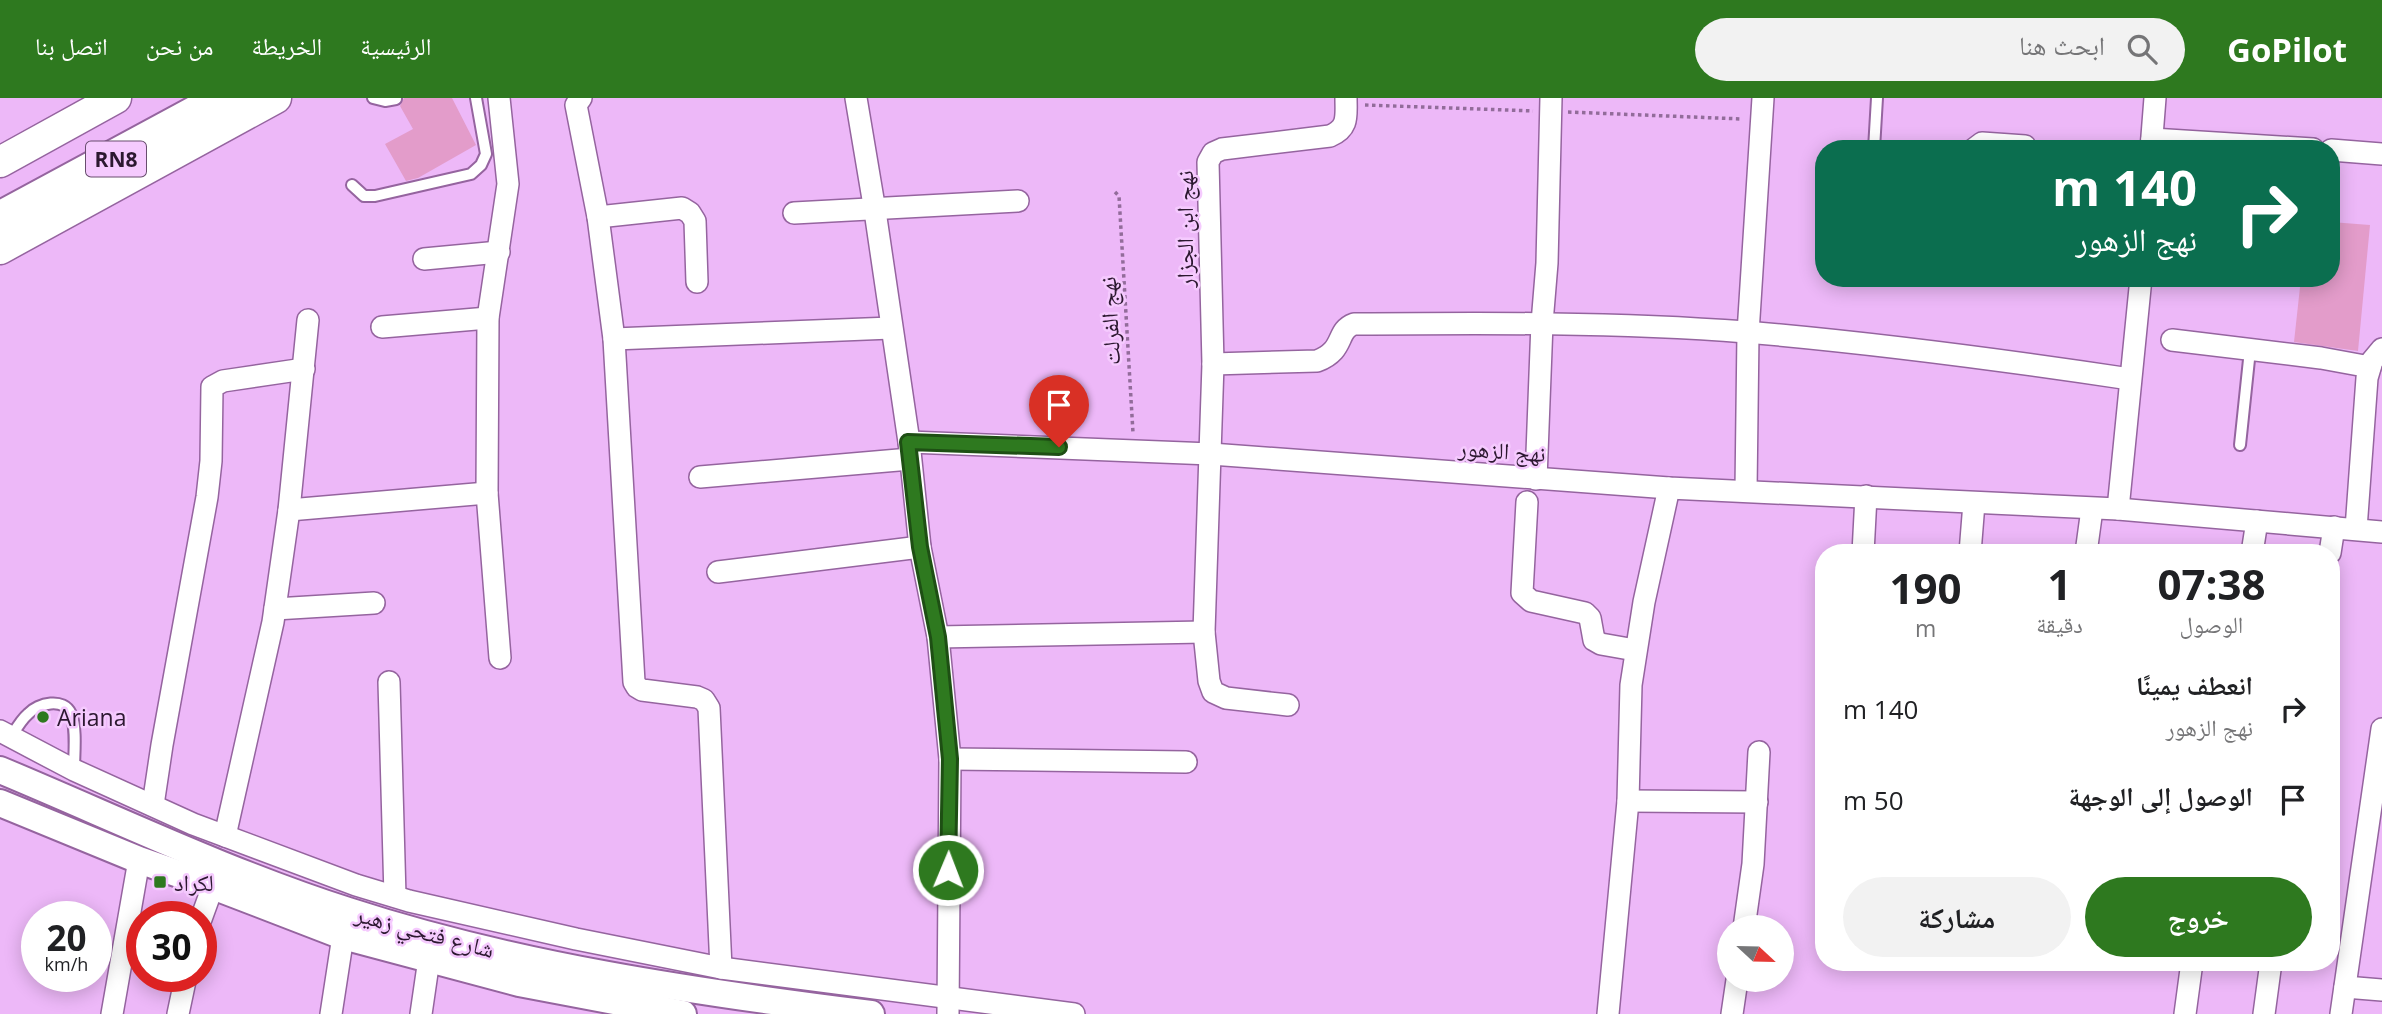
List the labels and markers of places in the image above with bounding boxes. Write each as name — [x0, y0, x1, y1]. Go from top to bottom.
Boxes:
pin — [1029, 375, 1089, 447]
place label: Ariana — [57, 701, 126, 733]
marker: Ariana — [35, 709, 51, 725]
place label: لكراد — [174, 866, 214, 898]
marker: لكراد — [152, 874, 168, 890]

